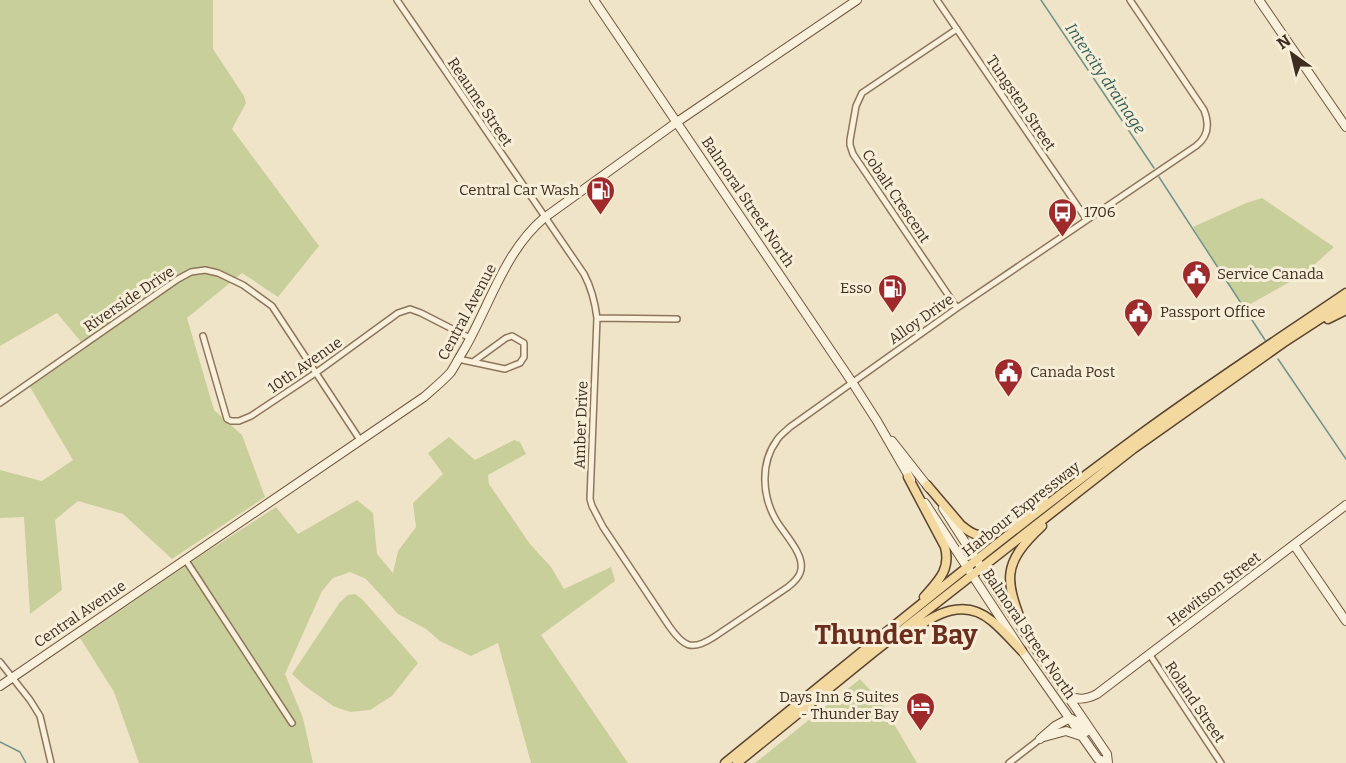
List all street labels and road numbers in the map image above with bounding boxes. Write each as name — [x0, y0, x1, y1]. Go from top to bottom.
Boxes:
street label: Tungsten Street — [983, 52, 1060, 154]
street label: Reaume Street — [444, 54, 517, 150]
street label: Balmoral Street North — [698, 133, 799, 271]
street label: Cobalt Crescent — [858, 146, 934, 247]
street label: Central Avenue — [434, 261, 500, 363]
street label: Riverside Drive — [81, 262, 177, 336]
street label: Alloy Drive — [885, 290, 957, 348]
street label: 10th Avenue — [265, 333, 345, 397]
street label: Amber Drive — [570, 381, 592, 469]
street label: Harbour Expressway — [959, 457, 1083, 561]
street label: Hewitson Street — [1164, 548, 1265, 630]
street label: Balmoral Street North — [979, 565, 1080, 703]
street label: Central Avenue — [31, 577, 129, 651]
street label: Roland Street — [1161, 658, 1229, 747]

